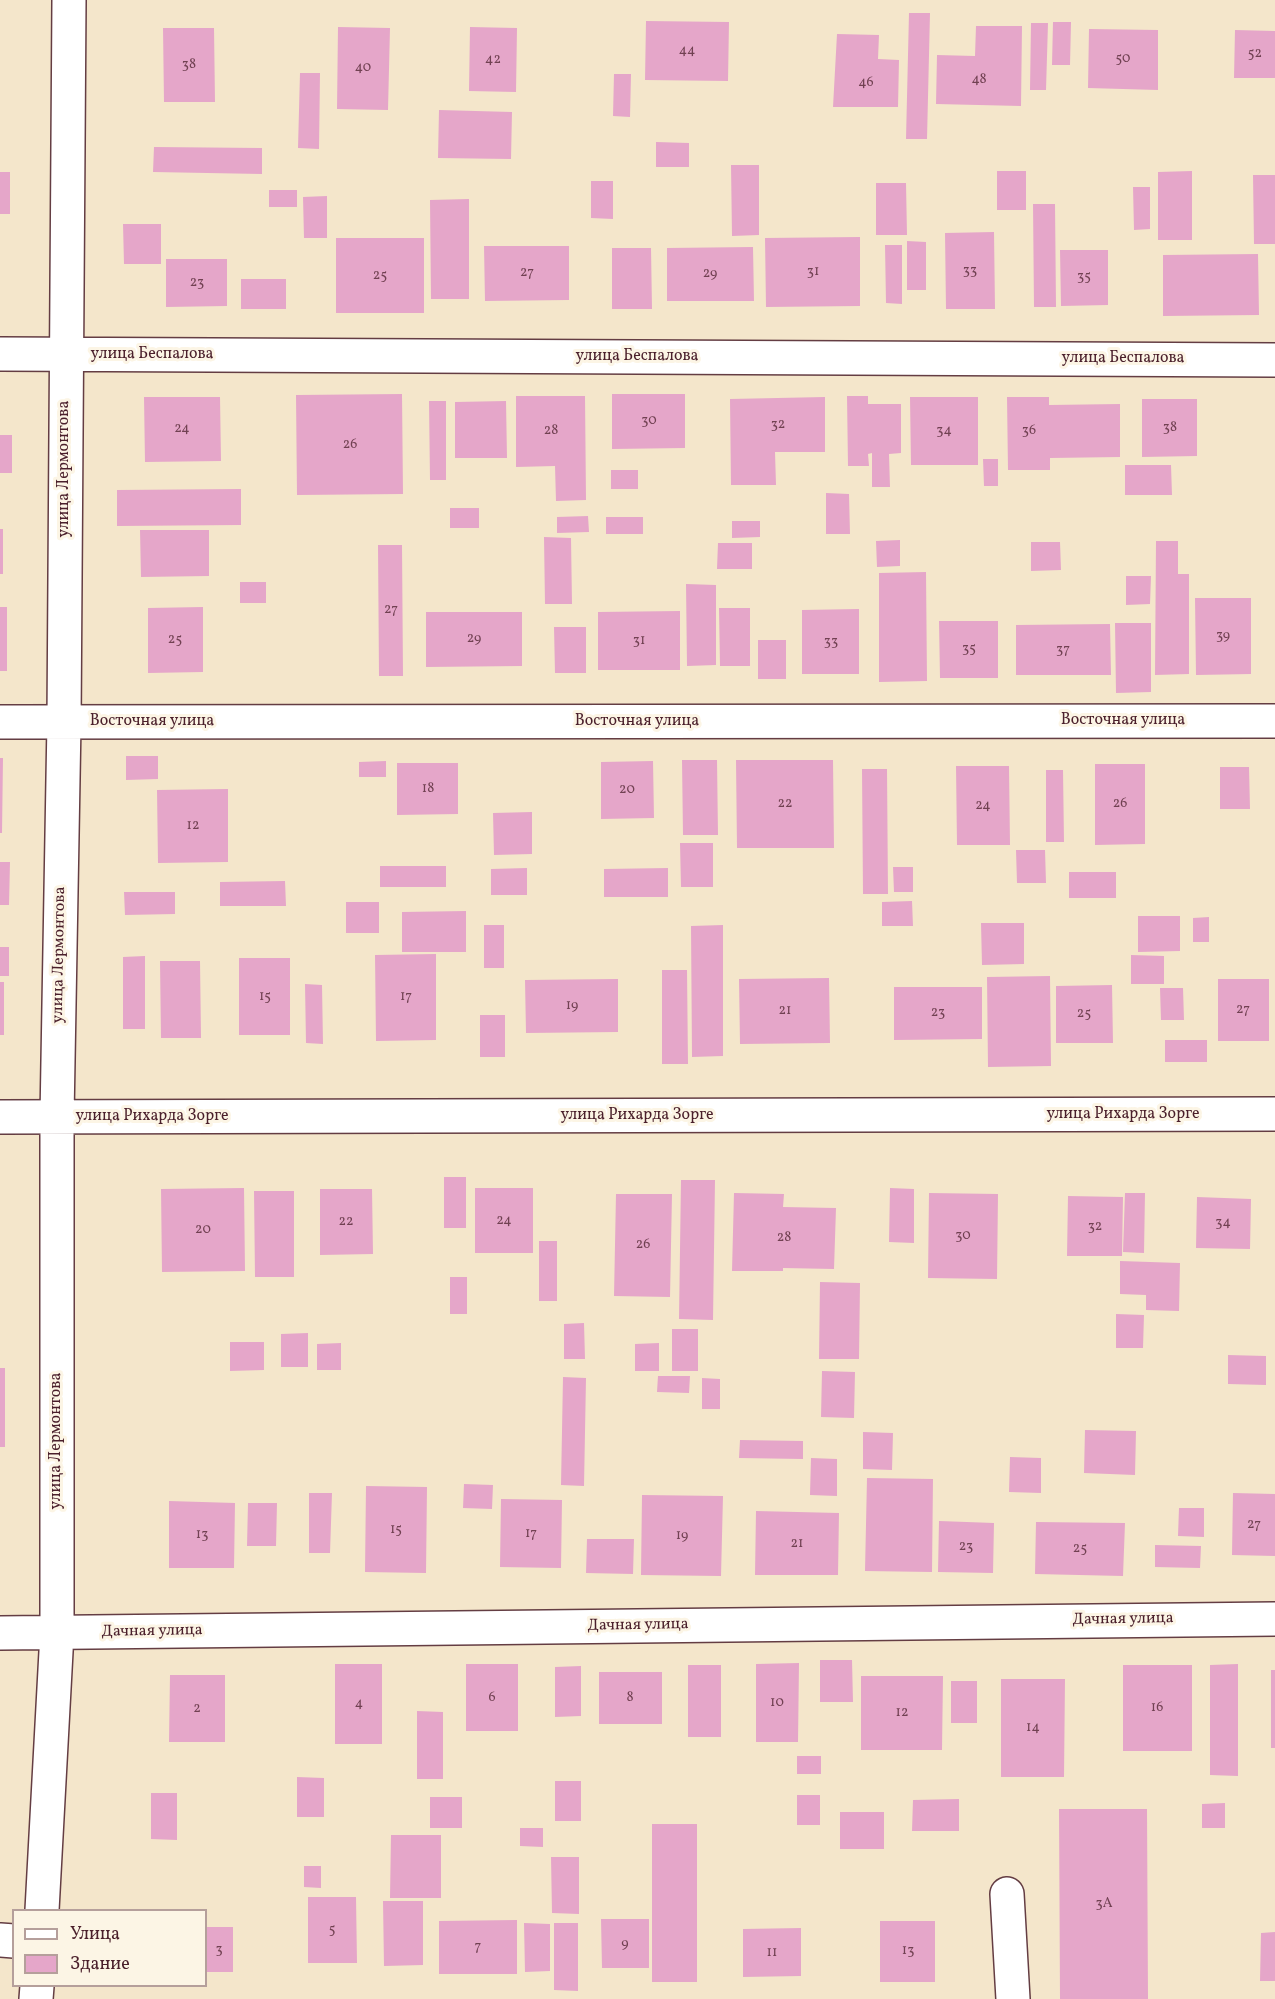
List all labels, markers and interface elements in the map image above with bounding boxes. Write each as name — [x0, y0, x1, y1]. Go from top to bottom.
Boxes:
house number: 44 — [679, 43, 695, 59]
house number: 52 — [1248, 46, 1262, 62]
house number: 50 — [1116, 51, 1130, 67]
house number: 42 — [485, 52, 501, 68]
house number: 38 — [182, 57, 196, 73]
house number: 40 — [355, 60, 371, 76]
house number: 48 — [971, 72, 987, 88]
house number: 46 — [858, 75, 874, 91]
house number: 33 — [963, 263, 977, 279]
house number: 31 — [807, 264, 819, 280]
house number: 27 — [520, 265, 534, 281]
house number: 29 — [703, 266, 717, 282]
house number: 25 — [373, 268, 387, 284]
house number: 35 — [1077, 269, 1091, 285]
house number: 23 — [190, 275, 204, 291]
street label: улица Беспалова — [91, 345, 213, 365]
street label: улица Беспалова — [576, 347, 698, 367]
street label: улица Беспалова — [1062, 349, 1184, 369]
street label: улица Лермонтова — [55, 401, 75, 537]
house number: 30 — [641, 413, 657, 429]
house number: 32 — [771, 417, 785, 433]
house number: 38 — [1163, 420, 1177, 436]
house number: 24 — [174, 421, 190, 437]
house number: 28 — [544, 423, 558, 439]
house number: 34 — [936, 423, 952, 439]
house number: 36 — [1022, 423, 1036, 439]
house number: 26 — [343, 437, 357, 453]
house number: 27 — [384, 602, 398, 618]
house number: 39 — [1216, 628, 1230, 644]
house number: 29 — [467, 631, 481, 647]
house number: 25 — [168, 632, 182, 648]
house number: 31 — [633, 633, 645, 649]
house number: 33 — [824, 634, 838, 650]
house number: 35 — [962, 641, 976, 657]
house number: 37 — [1056, 642, 1070, 658]
street label: Восточная улица — [1061, 711, 1185, 731]
street label: Восточная улица — [90, 712, 214, 732]
street label: Восточная улица — [575, 712, 699, 732]
house number: 18 — [422, 781, 434, 797]
house number: 20 — [619, 782, 635, 798]
house number: 22 — [777, 796, 793, 812]
house number: 26 — [1113, 796, 1127, 812]
house number: 24 — [975, 798, 991, 814]
house number: 12 — [187, 818, 199, 834]
street label: улица Лермонтова — [49, 886, 71, 1024]
house number: 15 — [259, 989, 271, 1005]
house number: 17 — [400, 989, 412, 1005]
house number: 19 — [566, 998, 578, 1014]
house number: 27 — [1236, 1002, 1250, 1018]
house number: 21 — [779, 1003, 791, 1019]
house number: 23 — [931, 1005, 945, 1021]
house number: 25 — [1077, 1006, 1091, 1022]
street label: улица Рихарда Зорге — [1046, 1105, 1200, 1125]
street label: улица Рихарда Зорге — [560, 1106, 714, 1126]
street label: улица Рихарда Зорге — [75, 1107, 229, 1127]
house number: 24 — [496, 1213, 512, 1229]
house number: 22 — [338, 1214, 354, 1230]
house number: 34 — [1215, 1215, 1231, 1231]
house number: 32 — [1088, 1219, 1102, 1235]
house number: 20 — [195, 1222, 211, 1238]
house number: 30 — [955, 1228, 971, 1244]
house number: 28 — [777, 1230, 791, 1246]
house number: 26 — [636, 1237, 650, 1253]
street label: улица Лермонтова — [47, 1373, 67, 1509]
house number: 27 — [1247, 1517, 1261, 1533]
house number: 15 — [390, 1522, 402, 1538]
house number: 17 — [525, 1526, 537, 1542]
house number: 13 — [196, 1527, 208, 1543]
house number: 19 — [676, 1528, 688, 1544]
house number: 21 — [791, 1536, 803, 1552]
house number: 23 — [959, 1539, 973, 1555]
house number: 25 — [1073, 1541, 1087, 1557]
street label: Дачная улица — [1072, 1610, 1174, 1630]
street label: Дачная улица — [587, 1616, 689, 1636]
street label: Дачная улица — [101, 1622, 203, 1642]
house number: 6 — [488, 1690, 496, 1706]
house number: 8 — [626, 1690, 634, 1706]
house number: 10 — [770, 1695, 784, 1711]
house number: 4 — [355, 1696, 363, 1712]
house number: 16 — [1151, 1700, 1163, 1716]
house number: 2 — [193, 1701, 201, 1717]
house number: 12 — [896, 1705, 908, 1721]
house number: 14 — [1026, 1720, 1040, 1736]
house number: 3А — [1095, 1896, 1113, 1912]
legend — [12, 1909, 207, 1987]
text: Улица — [70, 1922, 120, 1947]
house number: 5 — [329, 1922, 335, 1938]
house number: 9 — [621, 1936, 629, 1952]
house number: 7 — [475, 1939, 481, 1955]
house number: 3 — [215, 1942, 223, 1958]
house number: 13 — [902, 1943, 914, 1959]
house number: 11 — [767, 1945, 777, 1961]
text: Здание — [70, 1952, 130, 1977]

